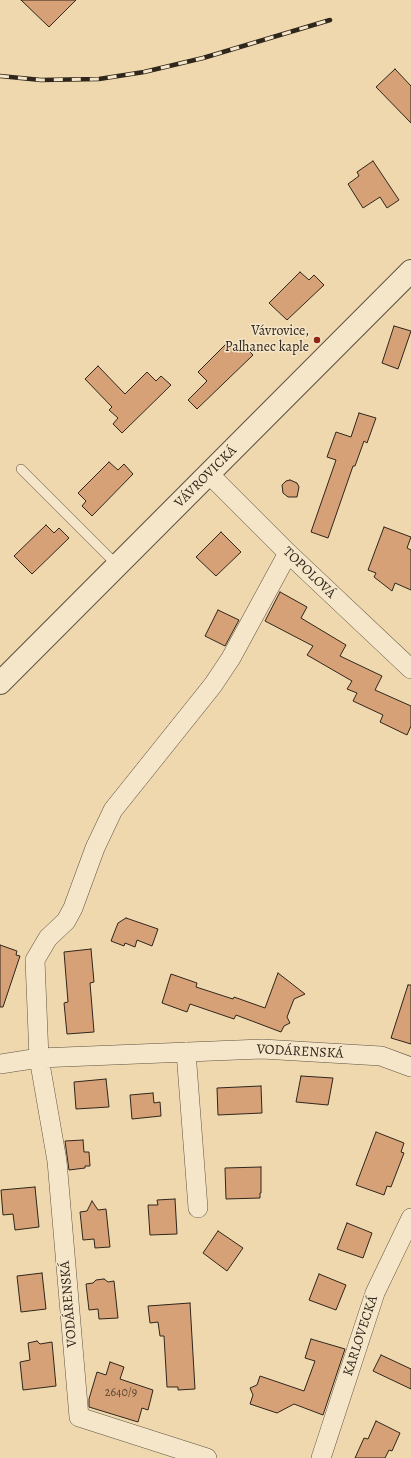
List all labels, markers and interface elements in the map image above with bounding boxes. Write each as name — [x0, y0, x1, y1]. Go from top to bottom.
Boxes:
place label: Vávrovice, Palhanec kaple — [225, 324, 309, 356]
marker: Vávrovice, Palhanec kaple — [312, 335, 322, 345]
street label: VÁVROVICKÁ — [171, 442, 241, 512]
street label: TOPOLOVÁ — [279, 544, 339, 602]
street label: VODÁRENSKÁ — [256, 1041, 344, 1063]
street label: VODÁRENSKÁ — [57, 1260, 81, 1348]
street label: KARLOVECKÁ — [340, 1294, 382, 1378]
house number: 2640/9 — [105, 1386, 137, 1400]

